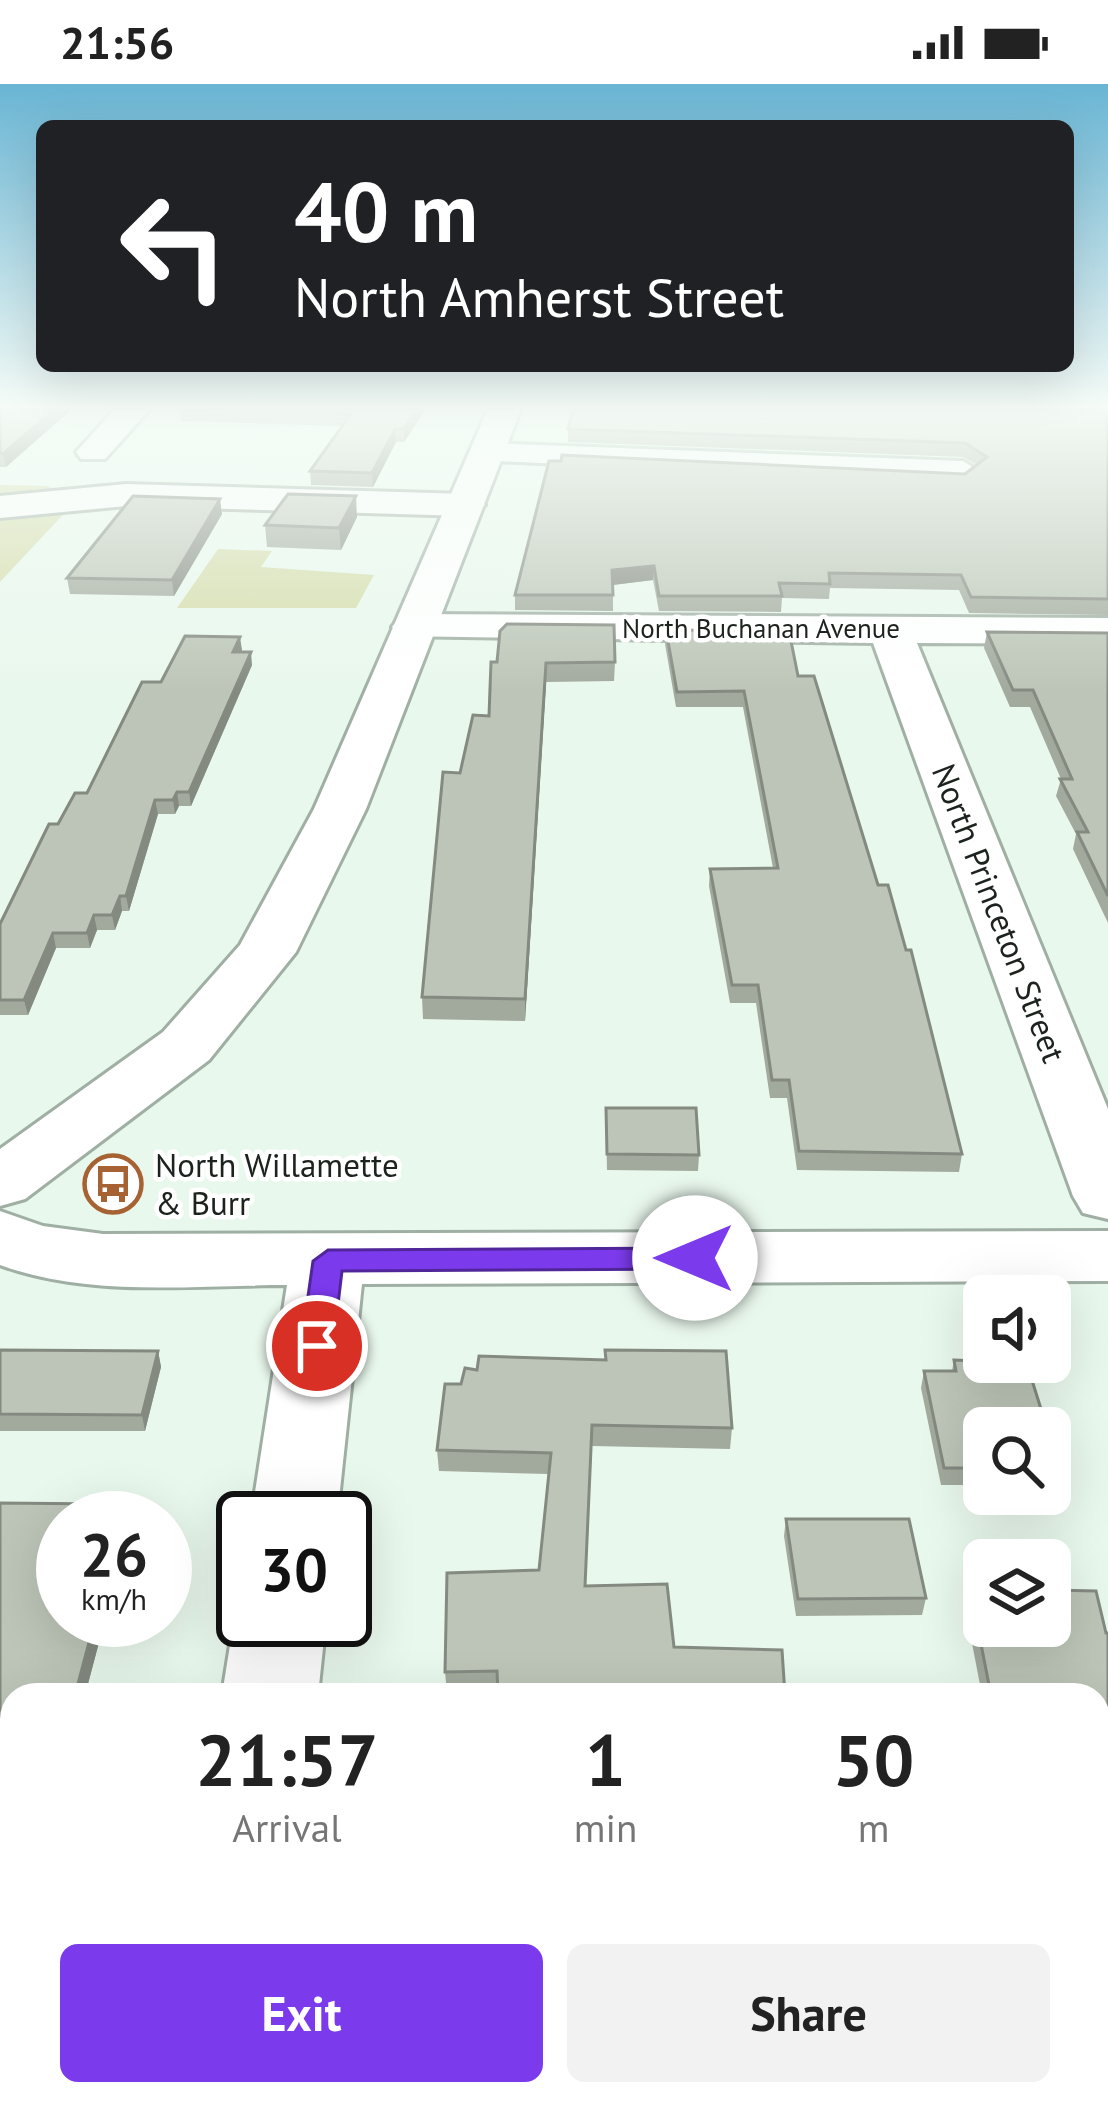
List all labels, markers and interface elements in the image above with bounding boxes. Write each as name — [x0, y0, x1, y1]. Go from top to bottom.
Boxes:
text: 21:56 — [60, 13, 174, 71]
text: 40 m — [294, 156, 478, 265]
icon: left — [96, 168, 252, 324]
text: North Amherst Street — [294, 262, 784, 332]
street label: North Buchanan Avenue — [622, 611, 900, 645]
street label: North Princeton Street — [923, 758, 1076, 1068]
place label: North Willamette & Burr — [155, 1143, 399, 1224]
bus stop icon: North Willamette & Burr — [82, 1153, 144, 1215]
position arrow — [632, 1195, 758, 1321]
map controls — [963, 1275, 1071, 1647]
button: sound — [963, 1275, 1071, 1383]
pin — [266, 1295, 368, 1397]
icon: arrive — [284, 1313, 350, 1379]
button: search — [963, 1407, 1071, 1515]
speed limit sign: 30 — [216, 1491, 372, 1647]
text: 26 — [80, 1515, 148, 1593]
button: layers — [963, 1539, 1071, 1647]
text: km/h — [81, 1579, 147, 1618]
text: 21:57 — [196, 1713, 378, 1806]
text: 1 — [585, 1713, 626, 1806]
text: 50 — [833, 1713, 914, 1806]
text: Arrival — [232, 1802, 342, 1853]
text: min — [574, 1802, 637, 1853]
text: m — [858, 1802, 889, 1853]
button: Exit — [60, 1944, 543, 2082]
button: Share — [567, 1944, 1050, 2082]

